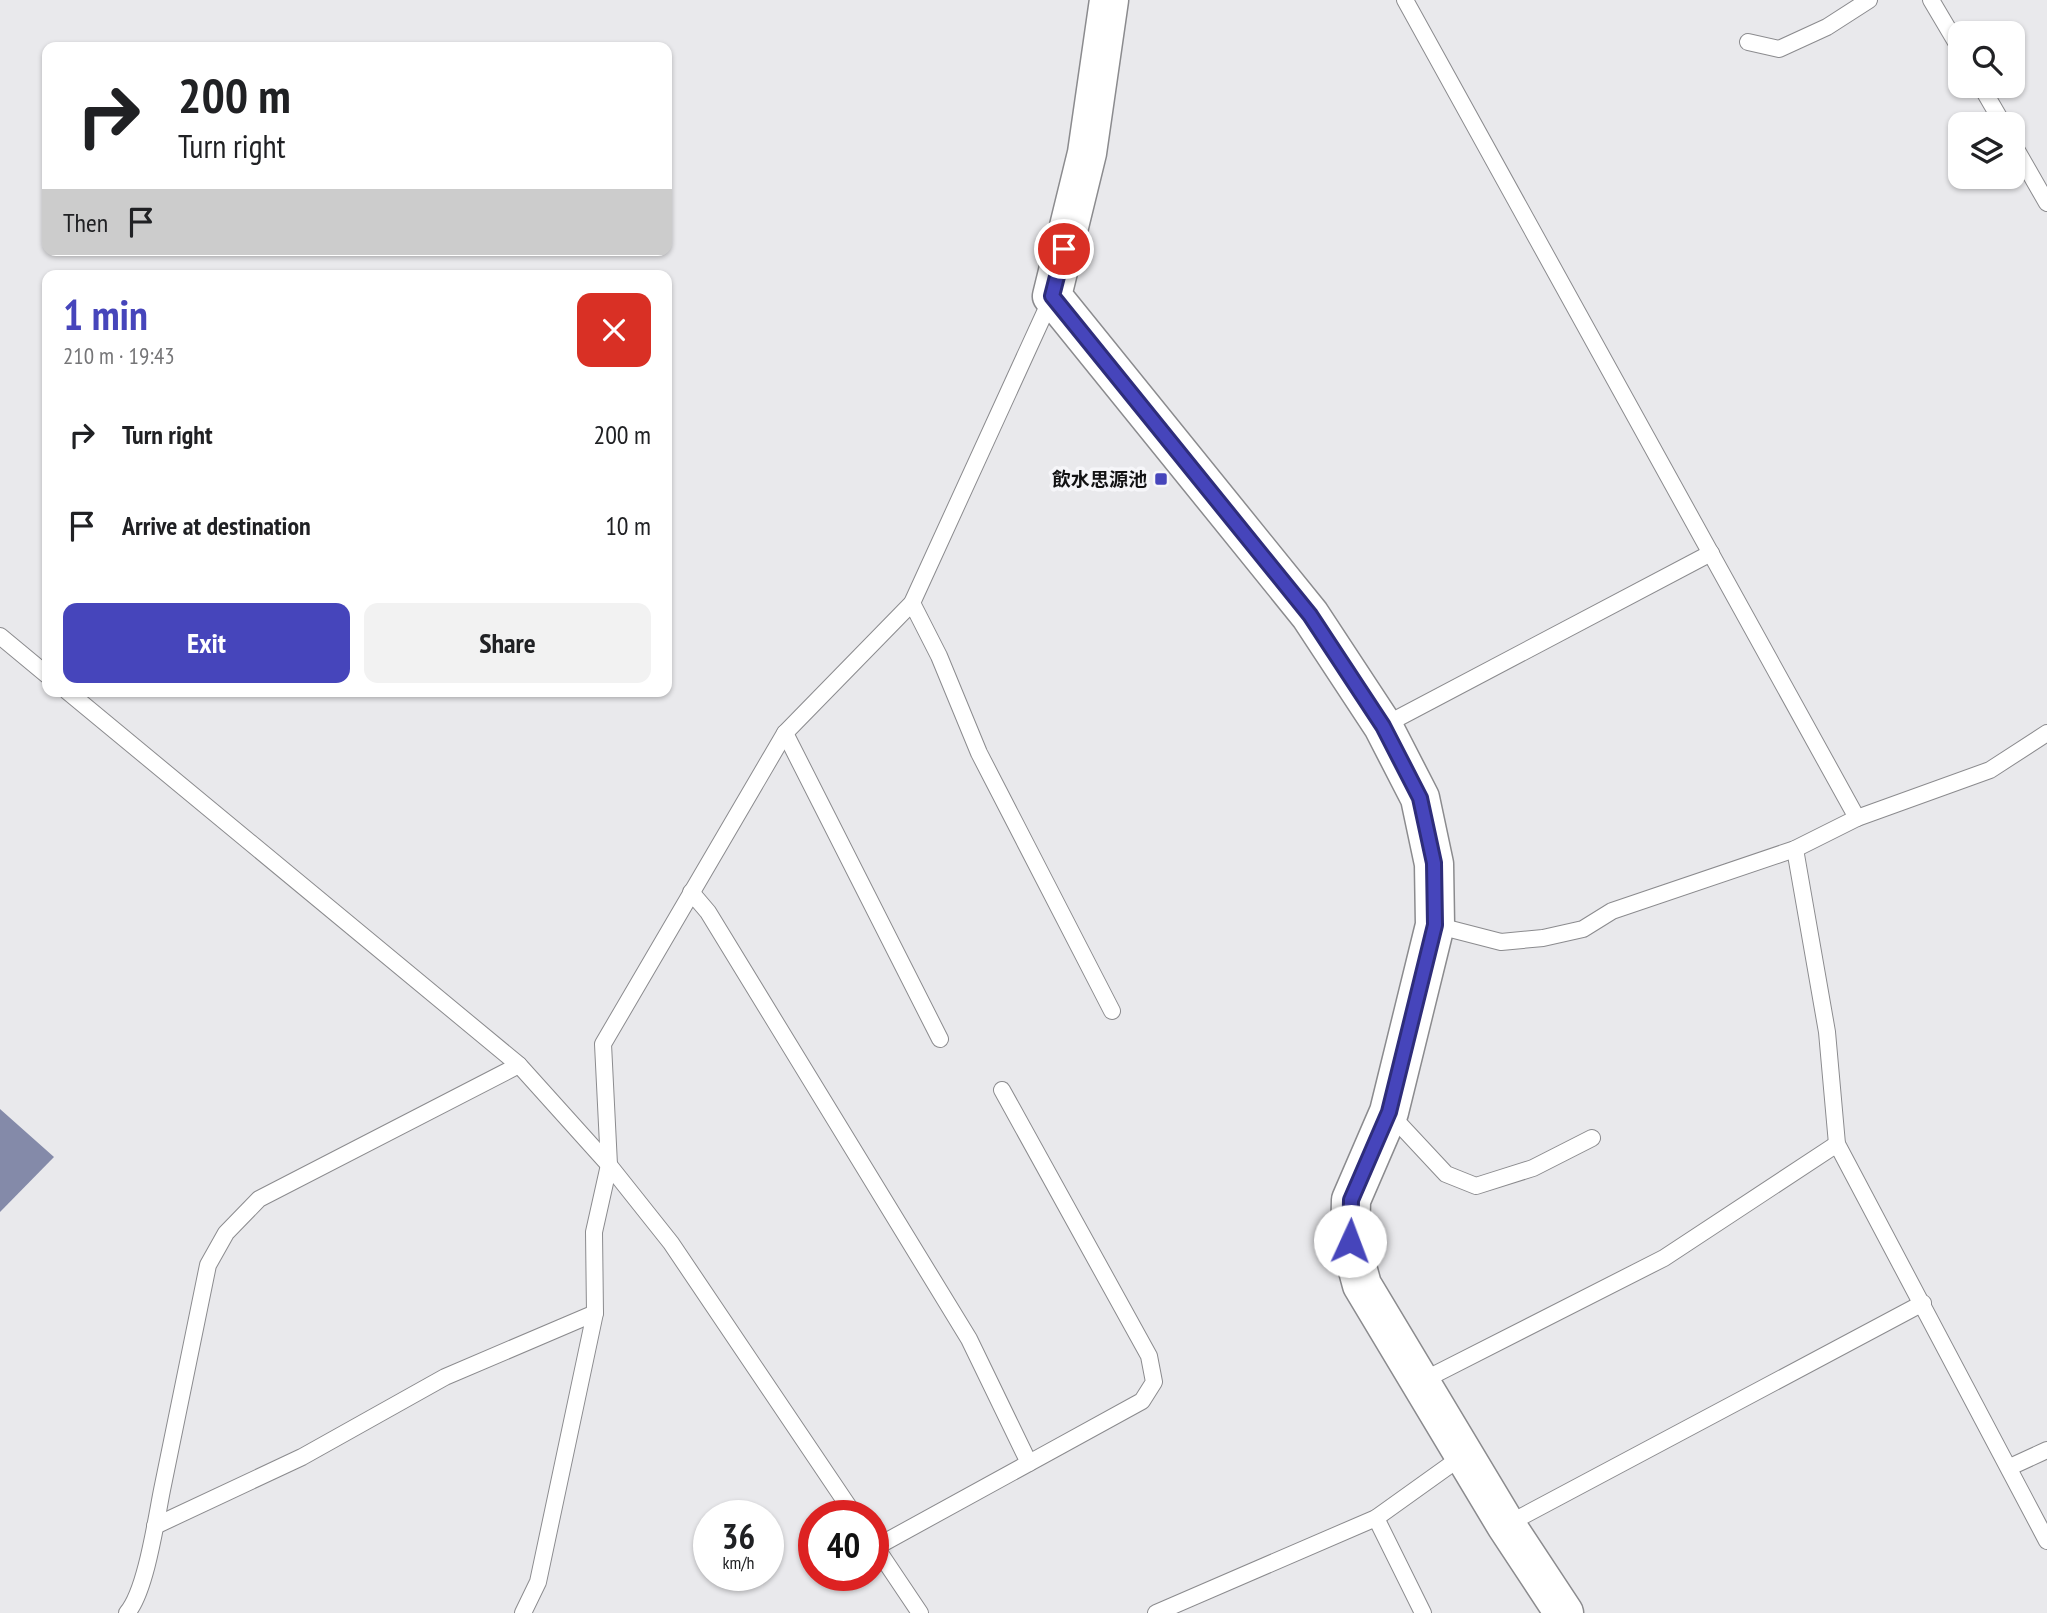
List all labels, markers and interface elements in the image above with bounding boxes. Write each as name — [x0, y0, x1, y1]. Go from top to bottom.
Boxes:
map controls — [1948, 21, 2025, 189]
button: search — [1948, 21, 2025, 98]
text: 200 m — [178, 63, 291, 127]
icon: right — [63, 70, 154, 161]
button: layers — [1948, 112, 2025, 189]
text: Turn right — [178, 125, 286, 167]
icon: arrive — [122, 203, 160, 241]
text: Then — [63, 206, 108, 239]
pin — [1034, 219, 1094, 279]
icon: arrive — [1045, 230, 1083, 268]
text: 1 min — [63, 287, 148, 342]
button: close — [577, 293, 651, 367]
text: 210 m · 19:43 — [63, 341, 175, 370]
icon: right — [63, 416, 101, 454]
text: Turn right — [122, 418, 213, 451]
text: 200 m — [593, 418, 651, 451]
place label: 飲水思源池 — [1052, 467, 1147, 491]
marker: 飲水思源池 — [1153, 471, 1169, 487]
icon: arrive — [63, 507, 101, 545]
text: Arrive at destination — [122, 509, 311, 542]
text: 10 m — [605, 509, 651, 542]
button: Exit — [63, 603, 350, 683]
button: Share — [364, 603, 651, 683]
position arrow — [1313, 1204, 1387, 1278]
speed limit sign: 40 — [798, 1500, 889, 1591]
text: 36 — [722, 1513, 755, 1559]
text: km/h — [723, 1551, 754, 1574]

